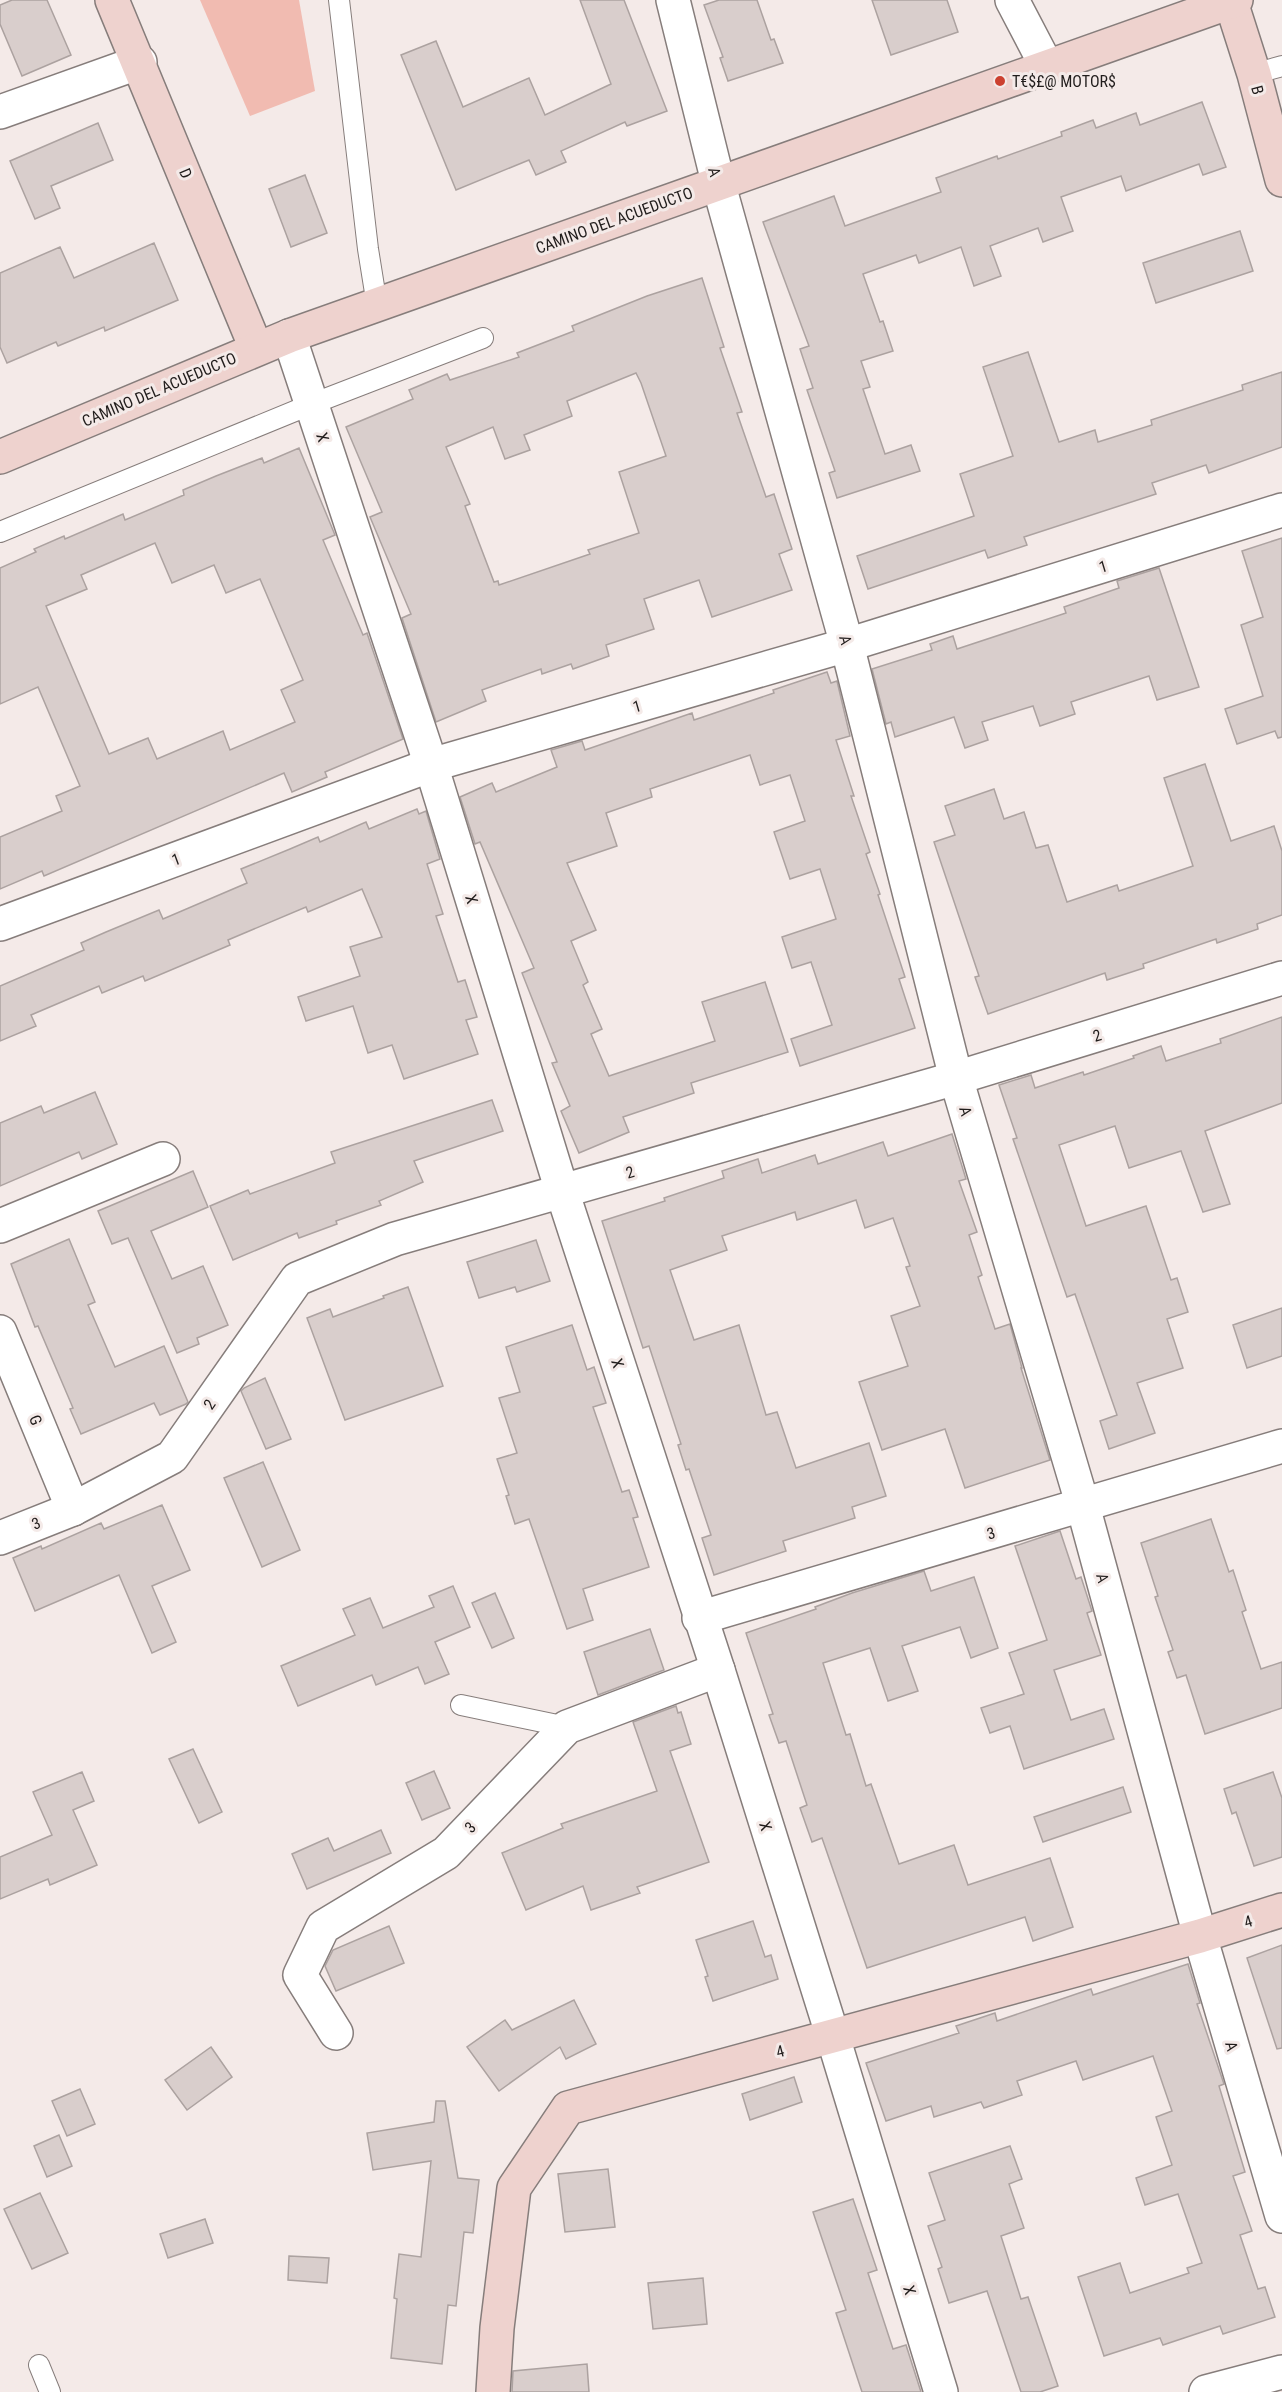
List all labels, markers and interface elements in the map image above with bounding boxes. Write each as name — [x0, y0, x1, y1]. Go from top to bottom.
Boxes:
place label: T€$£@ MOTOR$ — [1012, 72, 1116, 91]
marker: T€$£@ MOTOR$ — [993, 74, 1007, 88]
street label: B — [1247, 83, 1268, 97]
street label: D — [175, 165, 196, 181]
street label: A — [704, 165, 725, 179]
street label: CAMINO DEL ACUEDUCTO — [533, 183, 695, 258]
street label: CAMINO DEL ACUEDUCTO — [79, 348, 239, 431]
street label: X — [312, 430, 333, 444]
street label: 1 — [1097, 556, 1110, 577]
street label: A — [835, 633, 856, 647]
street label: 1 — [631, 696, 644, 717]
street label: 1 — [169, 849, 183, 870]
street label: X — [461, 892, 482, 906]
street label: 2 — [1091, 1025, 1104, 1046]
street label: A — [955, 1104, 976, 1118]
street label: 2 — [624, 1162, 637, 1183]
street label: X — [607, 1356, 628, 1370]
street label: 2 — [199, 1396, 220, 1413]
street label: G — [25, 1412, 46, 1428]
street label: 3 — [29, 1513, 43, 1534]
street label: 3 — [985, 1523, 998, 1544]
street label: A — [1092, 1571, 1113, 1585]
street label: 3 — [461, 1818, 480, 1837]
street label: X — [755, 1819, 776, 1833]
street label: 4 — [1242, 1911, 1255, 1932]
street label: A — [1221, 2039, 1242, 2053]
street label: 4 — [774, 2041, 786, 2062]
street label: X — [899, 2283, 920, 2297]

